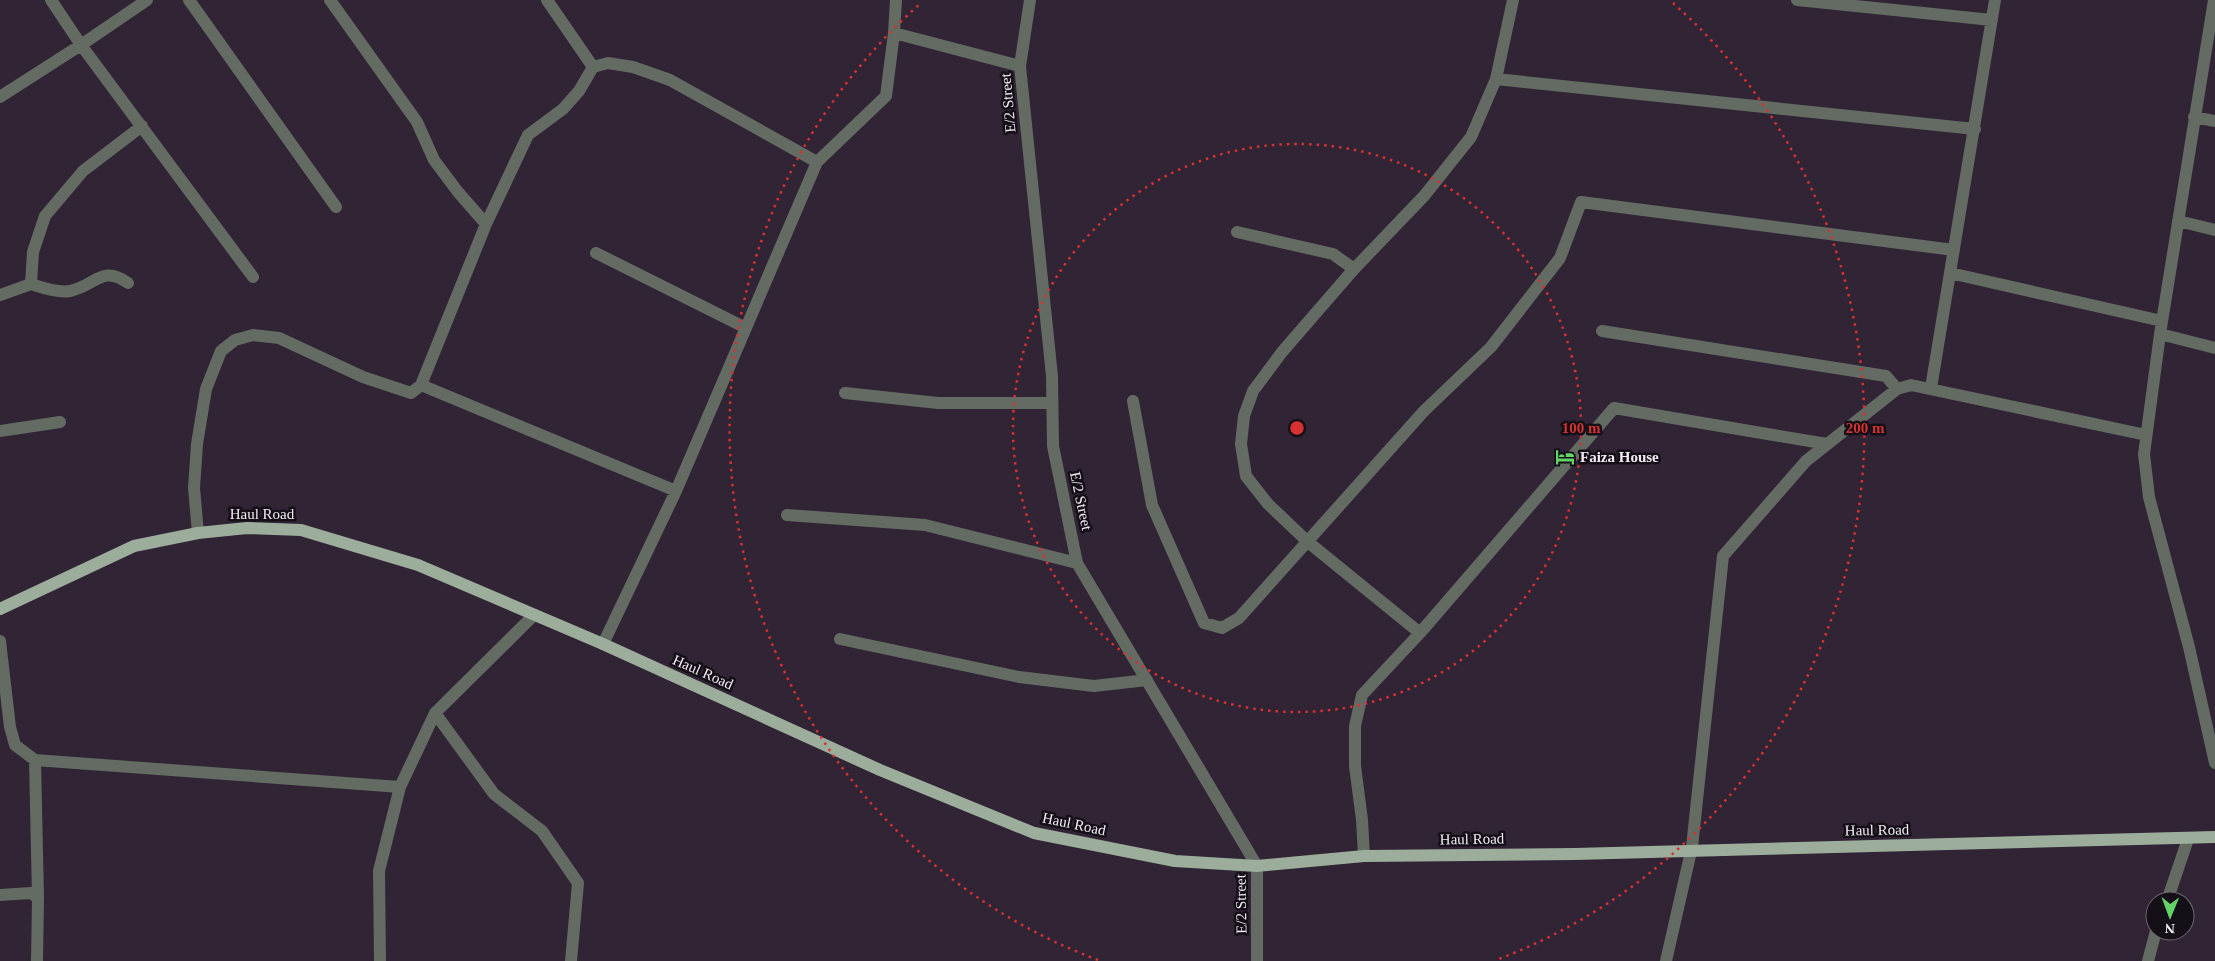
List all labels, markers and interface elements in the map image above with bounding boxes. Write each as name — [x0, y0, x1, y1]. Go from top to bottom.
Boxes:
street label: E/2 Street — [997, 72, 1019, 133]
centre of rings — [1288, 419, 1306, 437]
text: 100 m — [1562, 420, 1601, 436]
text: 200 m — [1846, 420, 1885, 436]
hotel icon: Faiza House — [1554, 446, 1576, 468]
place label: Faiza House — [1580, 449, 1659, 465]
street label: E/2 Street — [1067, 470, 1095, 533]
street label: Haul Road — [230, 506, 295, 522]
street label: Haul Road — [670, 652, 736, 693]
street label: Haul Road — [1041, 809, 1108, 839]
street label: Haul Road — [1845, 821, 1910, 839]
street label: Haul Road — [1440, 830, 1505, 848]
street label: E/2 Street — [1232, 873, 1250, 934]
north arrow — [2145, 891, 2195, 941]
text: N — [2165, 921, 2175, 936]

